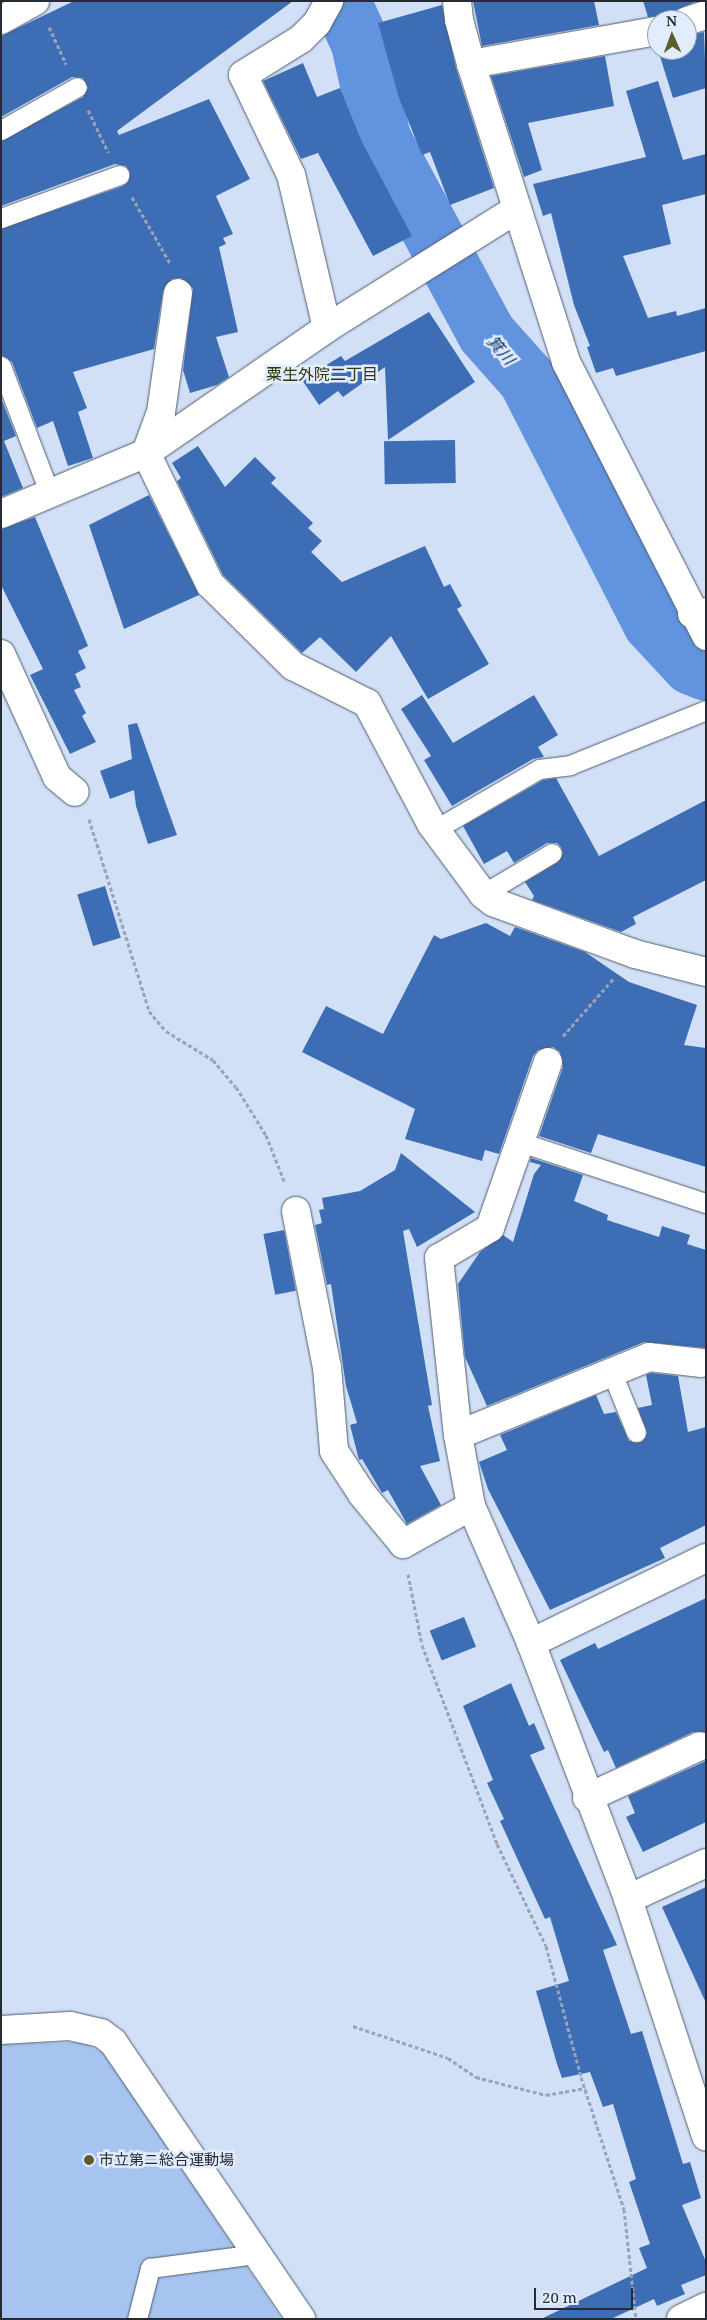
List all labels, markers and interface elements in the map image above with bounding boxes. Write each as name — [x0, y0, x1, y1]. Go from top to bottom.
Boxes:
north arrow — [647, 10, 697, 60]
text: N — [666, 11, 677, 30]
water label: 箕川 — [483, 332, 519, 368]
district label: 粟生外院二丁目 — [266, 364, 378, 384]
place label: 市立第ニ総合運動場 — [99, 2151, 234, 2169]
marker: 市立第ニ総合運動場 — [83, 2154, 95, 2166]
scale bar — [537, 2278, 636, 2310]
text: 20 m — [542, 2287, 577, 2307]

